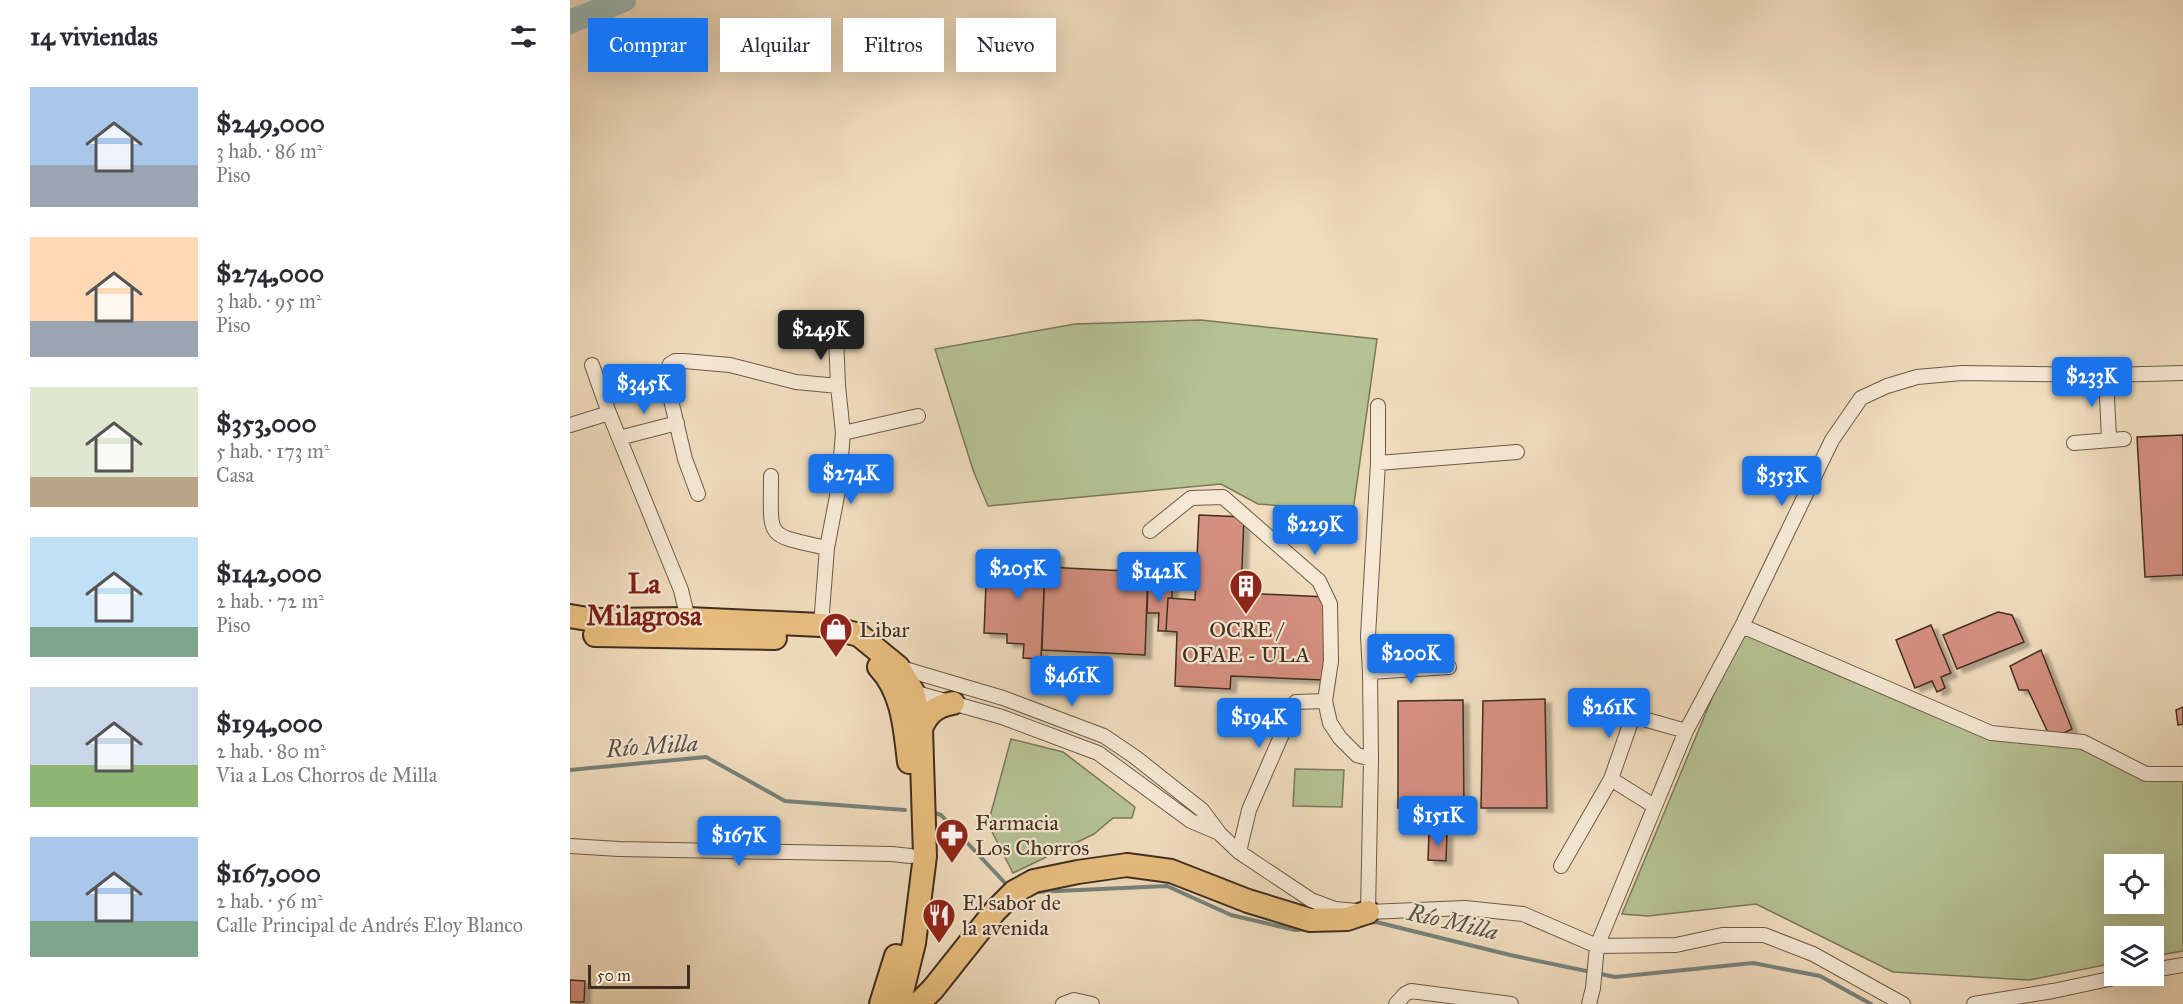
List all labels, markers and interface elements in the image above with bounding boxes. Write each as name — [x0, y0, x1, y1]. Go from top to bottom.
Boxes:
chip: Comprar — [588, 18, 708, 72]
chip: Alquilar — [720, 18, 831, 72]
chip: Filtros — [843, 18, 944, 72]
chip: Nuevo — [956, 18, 1056, 72]
text: 14 viviendas — [30, 20, 158, 52]
icon: filters — [507, 20, 540, 53]
text: $249,000 — [216, 107, 325, 139]
icon: home — [78, 111, 150, 183]
text: 3 hab. · 86 m² — [216, 139, 323, 163]
text: Piso — [216, 163, 250, 187]
text: $274,000 — [216, 257, 324, 289]
icon: home — [78, 261, 150, 333]
text: 3 hab. · 95 m² — [216, 289, 322, 313]
pin: $249K — [779, 310, 863, 361]
text: Piso — [216, 313, 250, 337]
text: $249K — [792, 317, 850, 341]
pin: $233K — [2050, 357, 2134, 408]
pin: $345K — [602, 364, 686, 415]
text: $233K — [2066, 364, 2118, 388]
text: $345K — [617, 371, 671, 395]
text: $353,000 — [216, 407, 317, 439]
icon: home — [78, 411, 150, 483]
text: 5 hab. · 173 m² — [216, 439, 330, 463]
pin: $274K — [809, 454, 893, 505]
pin: $353K — [1740, 456, 1824, 507]
text: $274K — [823, 461, 879, 485]
text: Casa — [216, 463, 254, 487]
text: $353K — [1756, 463, 1808, 487]
pin: $229K — [1273, 505, 1357, 556]
text: $229K — [1287, 512, 1343, 536]
pin: $205K — [976, 549, 1060, 600]
pin: $142K — [1117, 552, 1201, 603]
text: $205K — [990, 556, 1047, 580]
text: $142,000 — [216, 557, 322, 589]
text: $142K — [1131, 559, 1187, 583]
icon: home — [78, 561, 150, 633]
district label: La Milagrosa — [586, 566, 703, 633]
building icon: OCRE / OFAE - ULA — [1228, 568, 1264, 615]
text: 2 hab. · 72 m² — [216, 589, 324, 613]
shop icon: Libar — [818, 611, 854, 658]
text: Piso — [216, 613, 250, 637]
place label: Libar — [859, 616, 910, 643]
place label: OCRE / OFAE - ULA — [1182, 616, 1310, 668]
pin: $200K — [1369, 634, 1453, 685]
text: $200K — [1381, 641, 1441, 665]
pin: $461K — [1030, 656, 1114, 707]
text: $461K — [1044, 663, 1100, 687]
pin: $261K — [1567, 688, 1651, 739]
text: $261K — [1582, 695, 1636, 719]
pin: $194K — [1217, 698, 1301, 749]
text: $194K — [1231, 705, 1287, 729]
text: $194,000 — [216, 707, 323, 739]
icon: home — [78, 711, 150, 783]
water label: Río Milla — [604, 728, 699, 764]
text: 2 hab. · 80 m² — [216, 739, 326, 763]
text: Via a Los Chorros de Milla — [216, 763, 437, 787]
pin: $151K — [1396, 796, 1480, 847]
text: $151K — [1412, 803, 1464, 827]
place label: Farmacia Los Chorros — [975, 809, 1089, 861]
pin: $167K — [697, 816, 781, 867]
pharmacy icon: Farmacia Los Chorros — [934, 817, 970, 864]
text: $167K — [712, 823, 766, 847]
map controls — [2104, 854, 2164, 986]
button: locate — [2104, 854, 2164, 914]
text: $167,000 — [216, 857, 321, 889]
icon: home — [78, 861, 150, 933]
text: 2 hab. · 56 m² — [216, 889, 323, 913]
place label: El sabor de la avenida — [962, 889, 1061, 941]
restaurant icon: El sabor de la avenida — [921, 897, 957, 944]
water label: Río Milla — [1404, 897, 1501, 947]
text: Calle Principal de Andrés Eloy Blanco — [216, 913, 523, 937]
button: layers — [2104, 926, 2164, 986]
scale bar — [588, 962, 690, 990]
text: 50 m — [597, 966, 631, 985]

